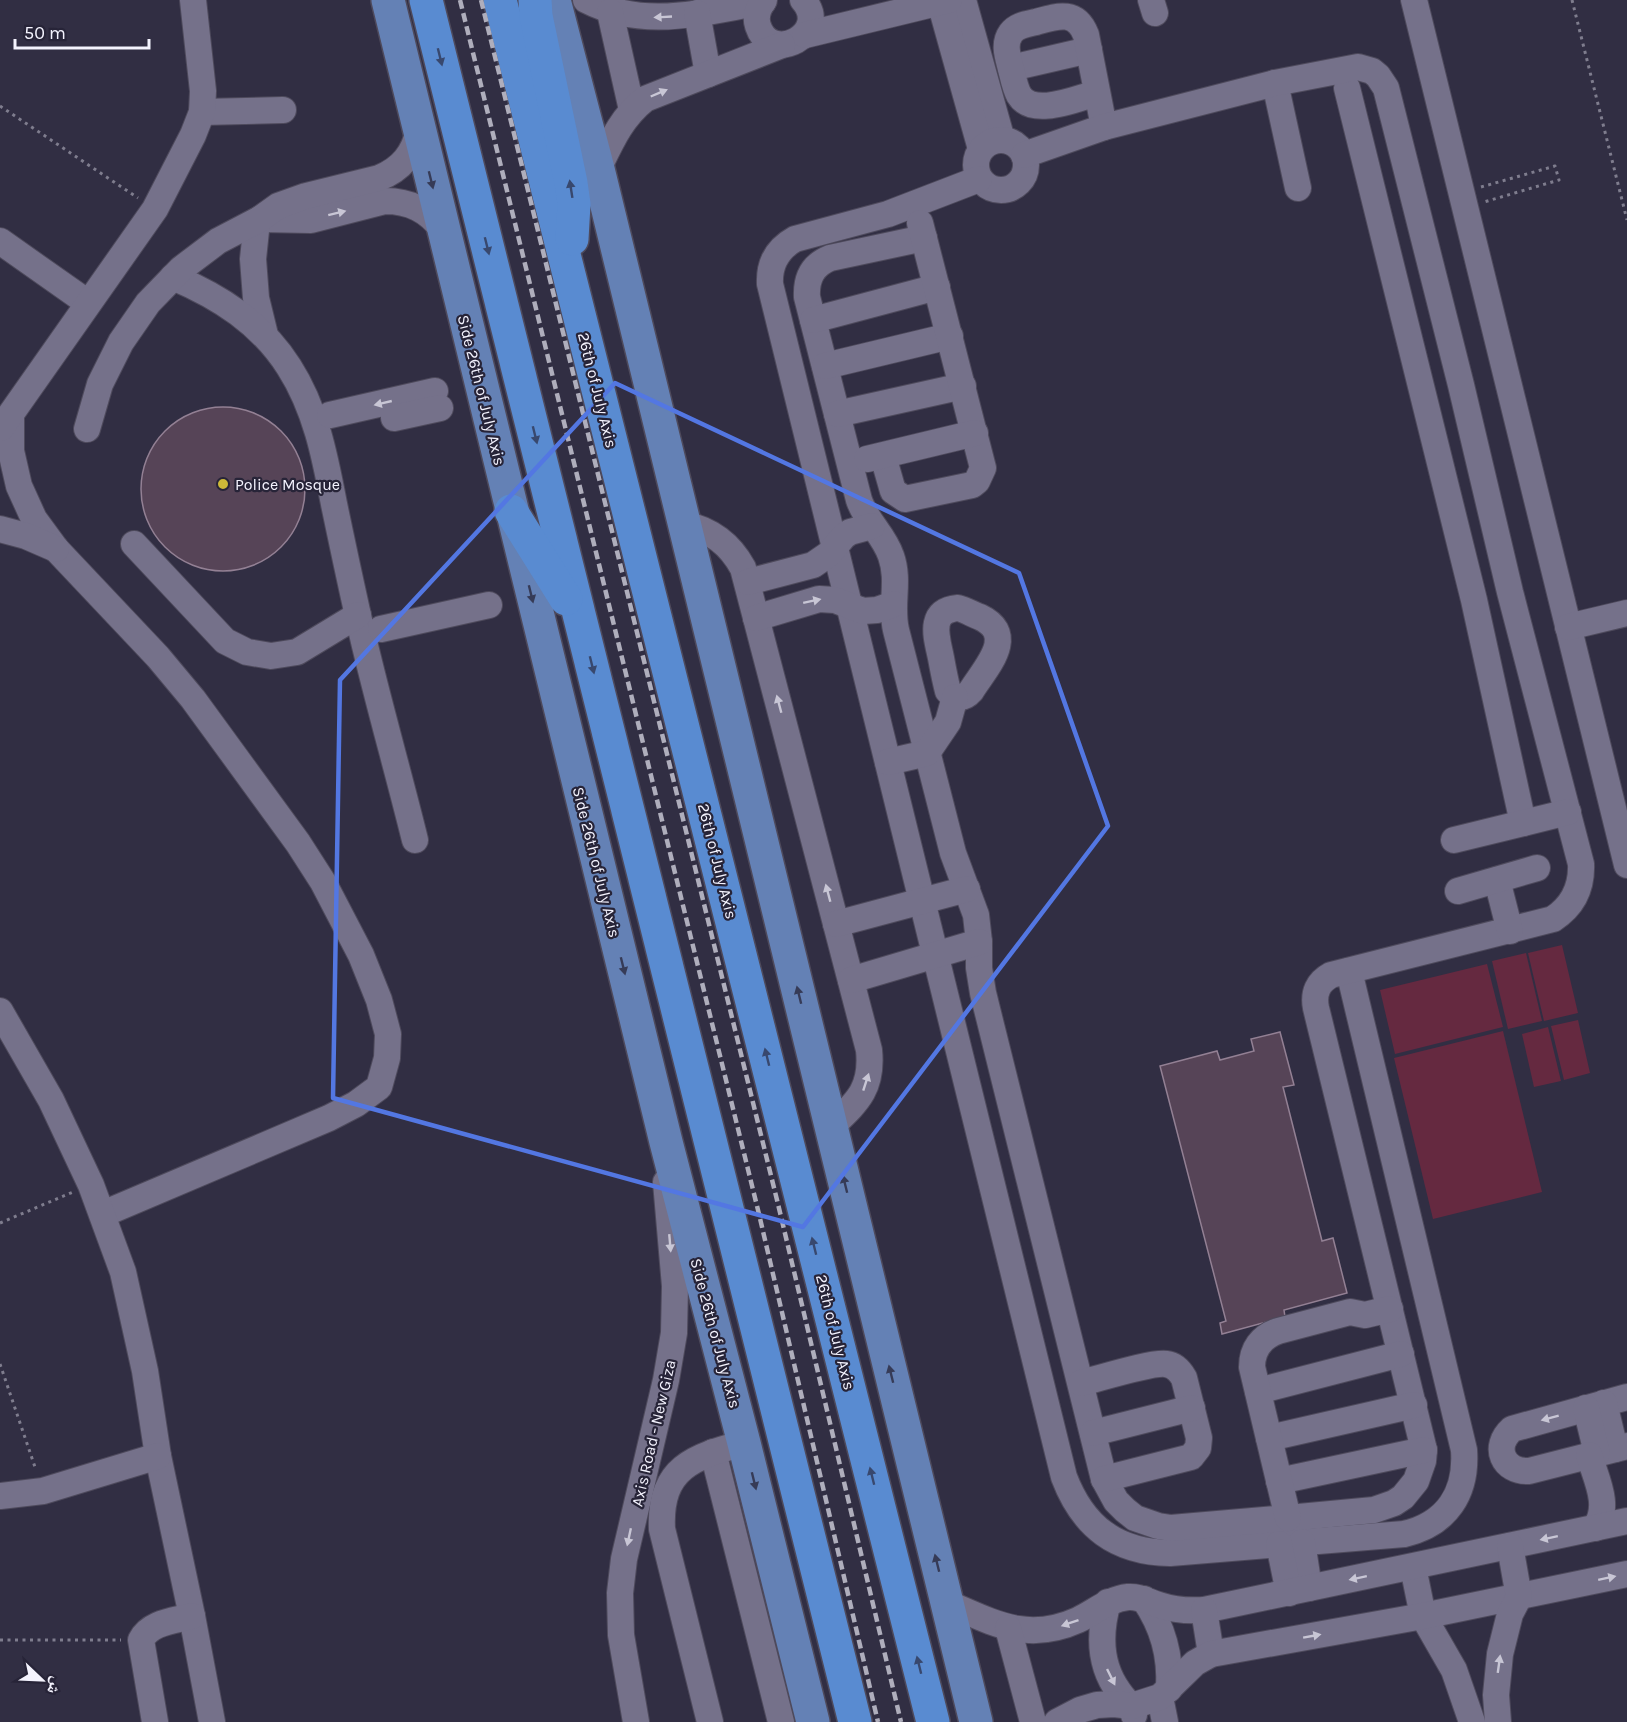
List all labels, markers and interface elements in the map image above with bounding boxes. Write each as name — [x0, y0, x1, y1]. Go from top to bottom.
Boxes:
scale bar — [15, 12, 148, 50]
one-way arrow — [654, 12, 673, 21]
text: 50 m — [24, 22, 66, 44]
one-way arrow — [436, 48, 446, 66]
one-way arrow — [650, 88, 668, 98]
one-way arrow — [426, 170, 436, 189]
one-way arrow — [567, 179, 576, 198]
one-way arrow — [328, 208, 347, 218]
one-way arrow — [483, 237, 493, 255]
street label: Side 26th of July Axis — [454, 313, 509, 467]
street label: 26th of July Axis — [574, 330, 621, 450]
one-way arrow — [373, 399, 392, 408]
one-way arrow — [530, 426, 540, 444]
place label: Police Mosque — [235, 475, 340, 494]
marker: Police Mosque — [216, 477, 230, 491]
one-way arrow — [527, 584, 537, 603]
one-way arrow — [803, 596, 822, 605]
one-way arrow — [588, 656, 598, 674]
one-way arrow — [773, 695, 783, 713]
street label: Side 26th of July Axis — [569, 785, 624, 939]
street label: 26th of July Axis — [694, 801, 741, 921]
one-way arrow — [822, 883, 832, 902]
one-way arrow — [618, 957, 628, 976]
one-way arrow — [793, 986, 803, 1004]
one-way arrow — [761, 1048, 771, 1066]
one-way arrow — [862, 1073, 872, 1091]
one-way arrow — [840, 1175, 850, 1194]
one-way arrow — [665, 1233, 675, 1252]
one-way arrow — [809, 1237, 819, 1255]
street label: Side 26th of July Axis — [686, 1256, 745, 1410]
street label: 26th of July Axis — [812, 1272, 859, 1392]
street label: Axis Road - New Giza — [627, 1358, 680, 1509]
one-way arrow — [886, 1365, 896, 1383]
one-way arrow — [1541, 1414, 1559, 1423]
one-way arrow — [866, 1467, 876, 1485]
one-way arrow — [749, 1472, 759, 1490]
one-way arrow — [624, 1528, 633, 1547]
one-way arrow — [1540, 1534, 1559, 1543]
one-way arrow — [932, 1554, 942, 1572]
one-way arrow — [1597, 1573, 1616, 1583]
one-way arrow — [1349, 1574, 1368, 1583]
one-way arrow — [1061, 1618, 1079, 1628]
one-way arrow — [1303, 1631, 1322, 1640]
north arrow — [12, 1650, 72, 1710]
one-way arrow — [1494, 1654, 1503, 1673]
one-way arrow — [914, 1656, 924, 1674]
one-way arrow — [1107, 1669, 1116, 1686]
text: ش — [43, 1674, 67, 1697]

